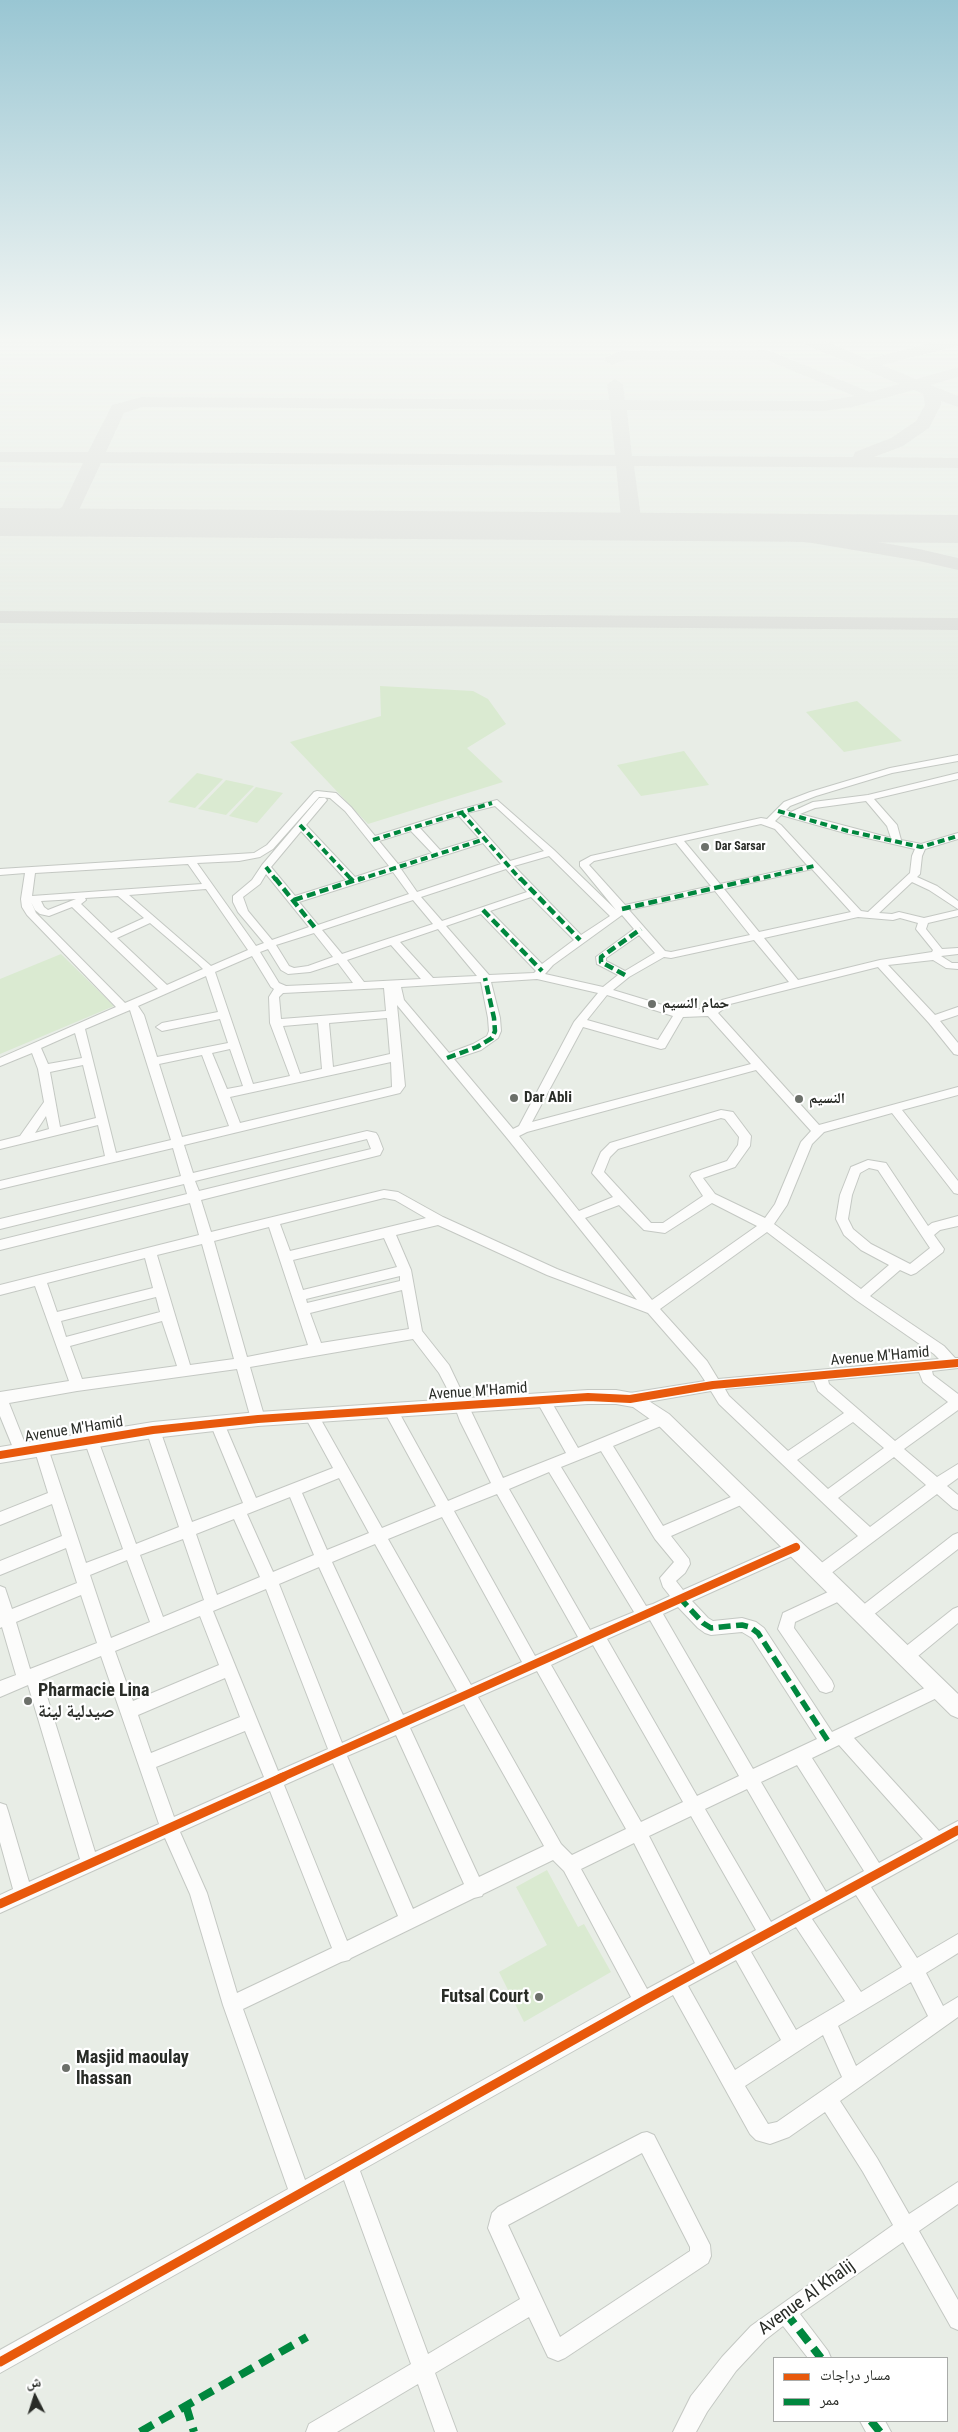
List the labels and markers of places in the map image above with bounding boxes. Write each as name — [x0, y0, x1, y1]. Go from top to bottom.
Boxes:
place label: Dar Sarsar — [715, 840, 765, 854]
marker: Dar Sarsar — [699, 841, 711, 853]
place label: حمام النسيم — [662, 995, 729, 1013]
marker: حمام النسيم — [646, 998, 658, 1010]
place label: Dar Abli — [524, 1089, 572, 1107]
place label: النسيم — [809, 1090, 845, 1108]
marker: Dar Abli — [508, 1092, 520, 1104]
marker: النسيم — [793, 1093, 805, 1105]
place label: Pharmacie Lina صيدلية لينة — [38, 1680, 149, 1722]
marker: Pharmacie Lina صيدلية لينة — [22, 1695, 34, 1707]
place label: Futsal Court — [441, 1986, 529, 2008]
marker: Futsal Court — [533, 1991, 545, 2003]
place label: Masjid maoulay lhassan — [76, 2047, 189, 2090]
marker: Masjid maoulay lhassan — [60, 2062, 72, 2074]

